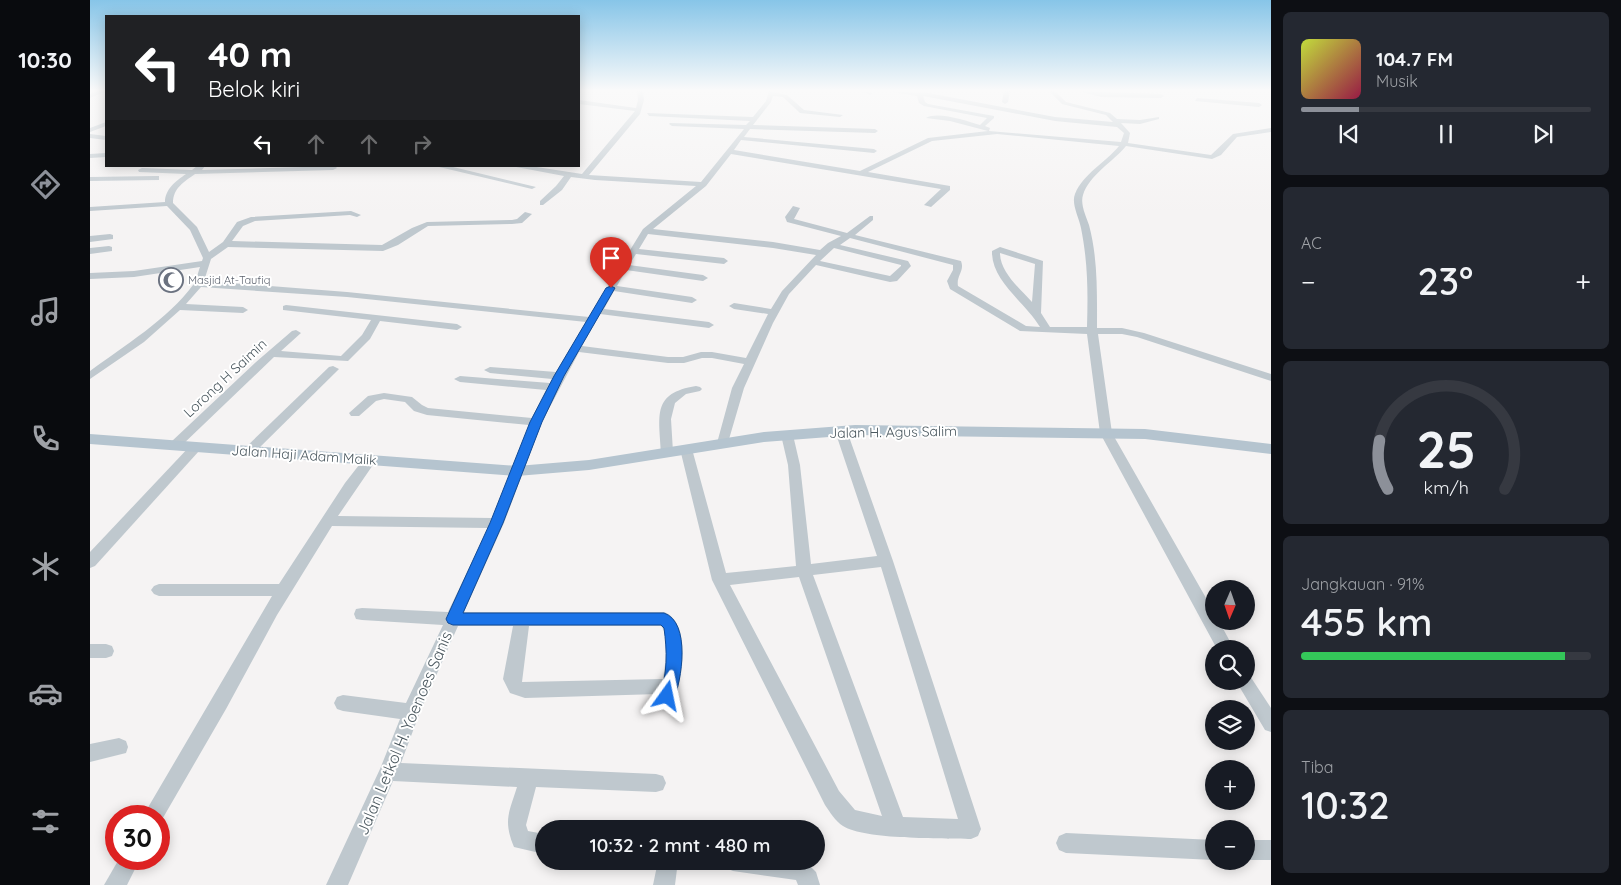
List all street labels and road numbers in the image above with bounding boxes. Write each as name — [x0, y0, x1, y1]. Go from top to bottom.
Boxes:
street label: Lorong H Saimin — [180, 335, 270, 421]
street label: Jalan H. Agus Salim — [829, 422, 957, 442]
street label: Jalan Haji Adam Malik — [231, 441, 377, 469]
street label: Jalan Letkol H. Yoenoes Sanis — [352, 628, 456, 838]

